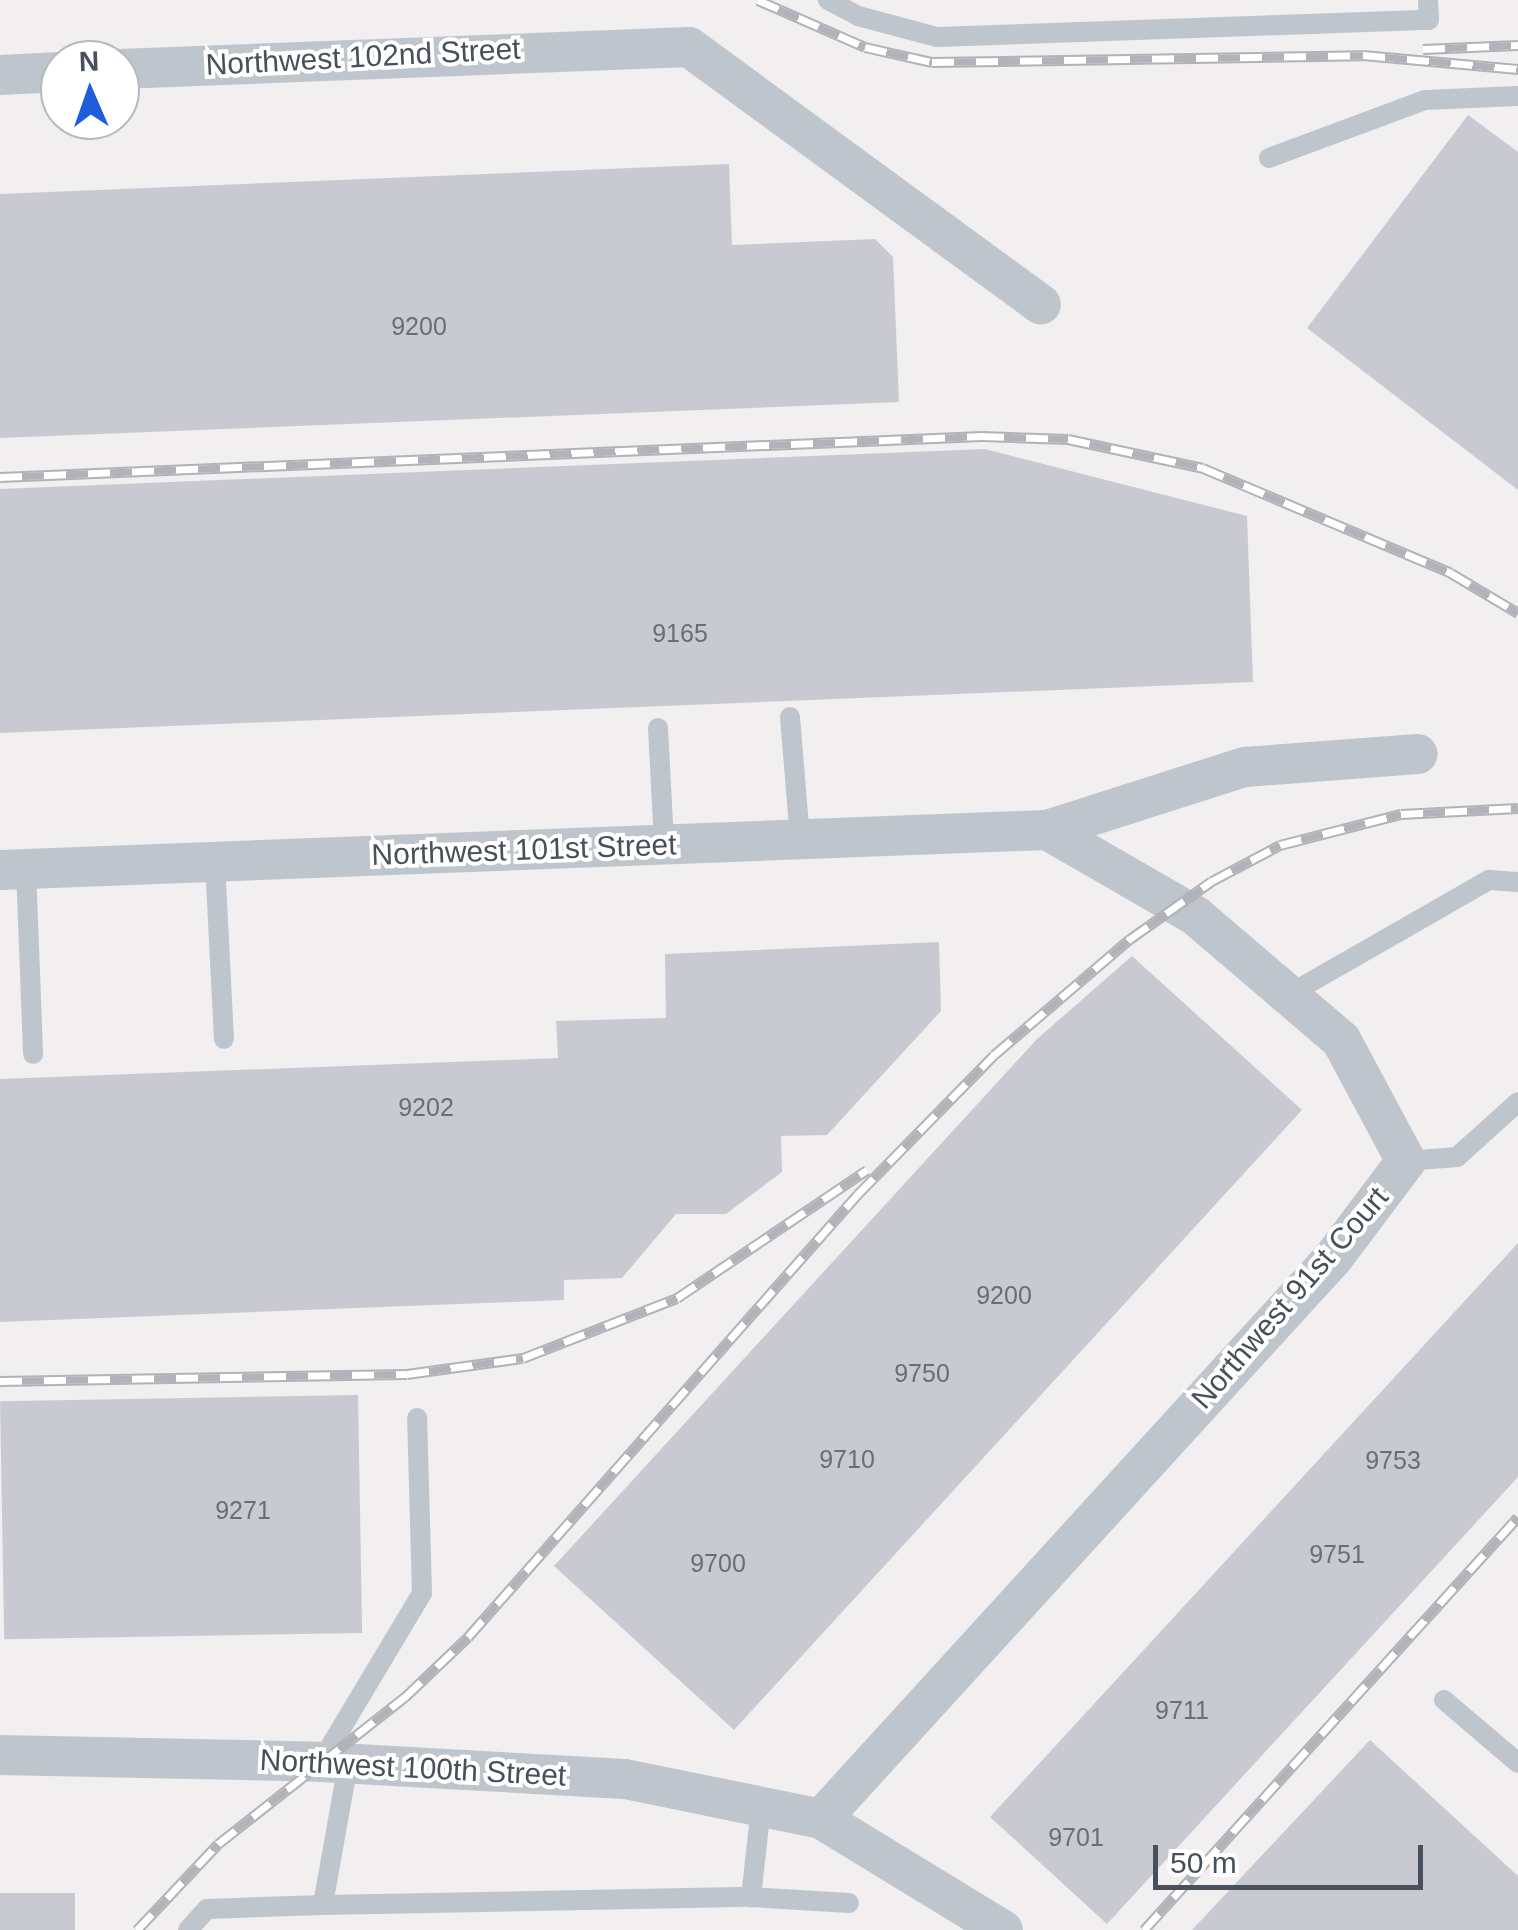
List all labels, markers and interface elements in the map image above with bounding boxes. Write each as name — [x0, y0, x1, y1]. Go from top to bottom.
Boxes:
street label: Northwest 102nd Street — [205, 31, 521, 83]
north arrow — [40, 40, 140, 140]
text: N — [78, 46, 100, 77]
house number: 9200 — [391, 311, 447, 341]
house number: 9165 — [652, 618, 708, 648]
street label: Northwest 101st Street — [371, 827, 677, 873]
house number: 9202 — [398, 1092, 454, 1122]
street label: Northwest 91st Court — [1184, 1180, 1396, 1416]
house number: 9200 — [976, 1280, 1032, 1310]
house number: 9750 — [894, 1358, 950, 1388]
house number: 9710 — [819, 1444, 875, 1474]
house number: 9753 — [1365, 1445, 1421, 1475]
house number: 9271 — [215, 1495, 271, 1525]
house number: 9751 — [1309, 1539, 1365, 1569]
house number: 9700 — [690, 1548, 746, 1578]
house number: 9711 — [1155, 1695, 1209, 1725]
street label: Northwest 100th Street — [259, 1742, 567, 1794]
house number: 9701 — [1048, 1822, 1104, 1852]
scale bar — [1158, 1825, 1428, 1887]
text: 50 m — [1170, 1846, 1237, 1879]

